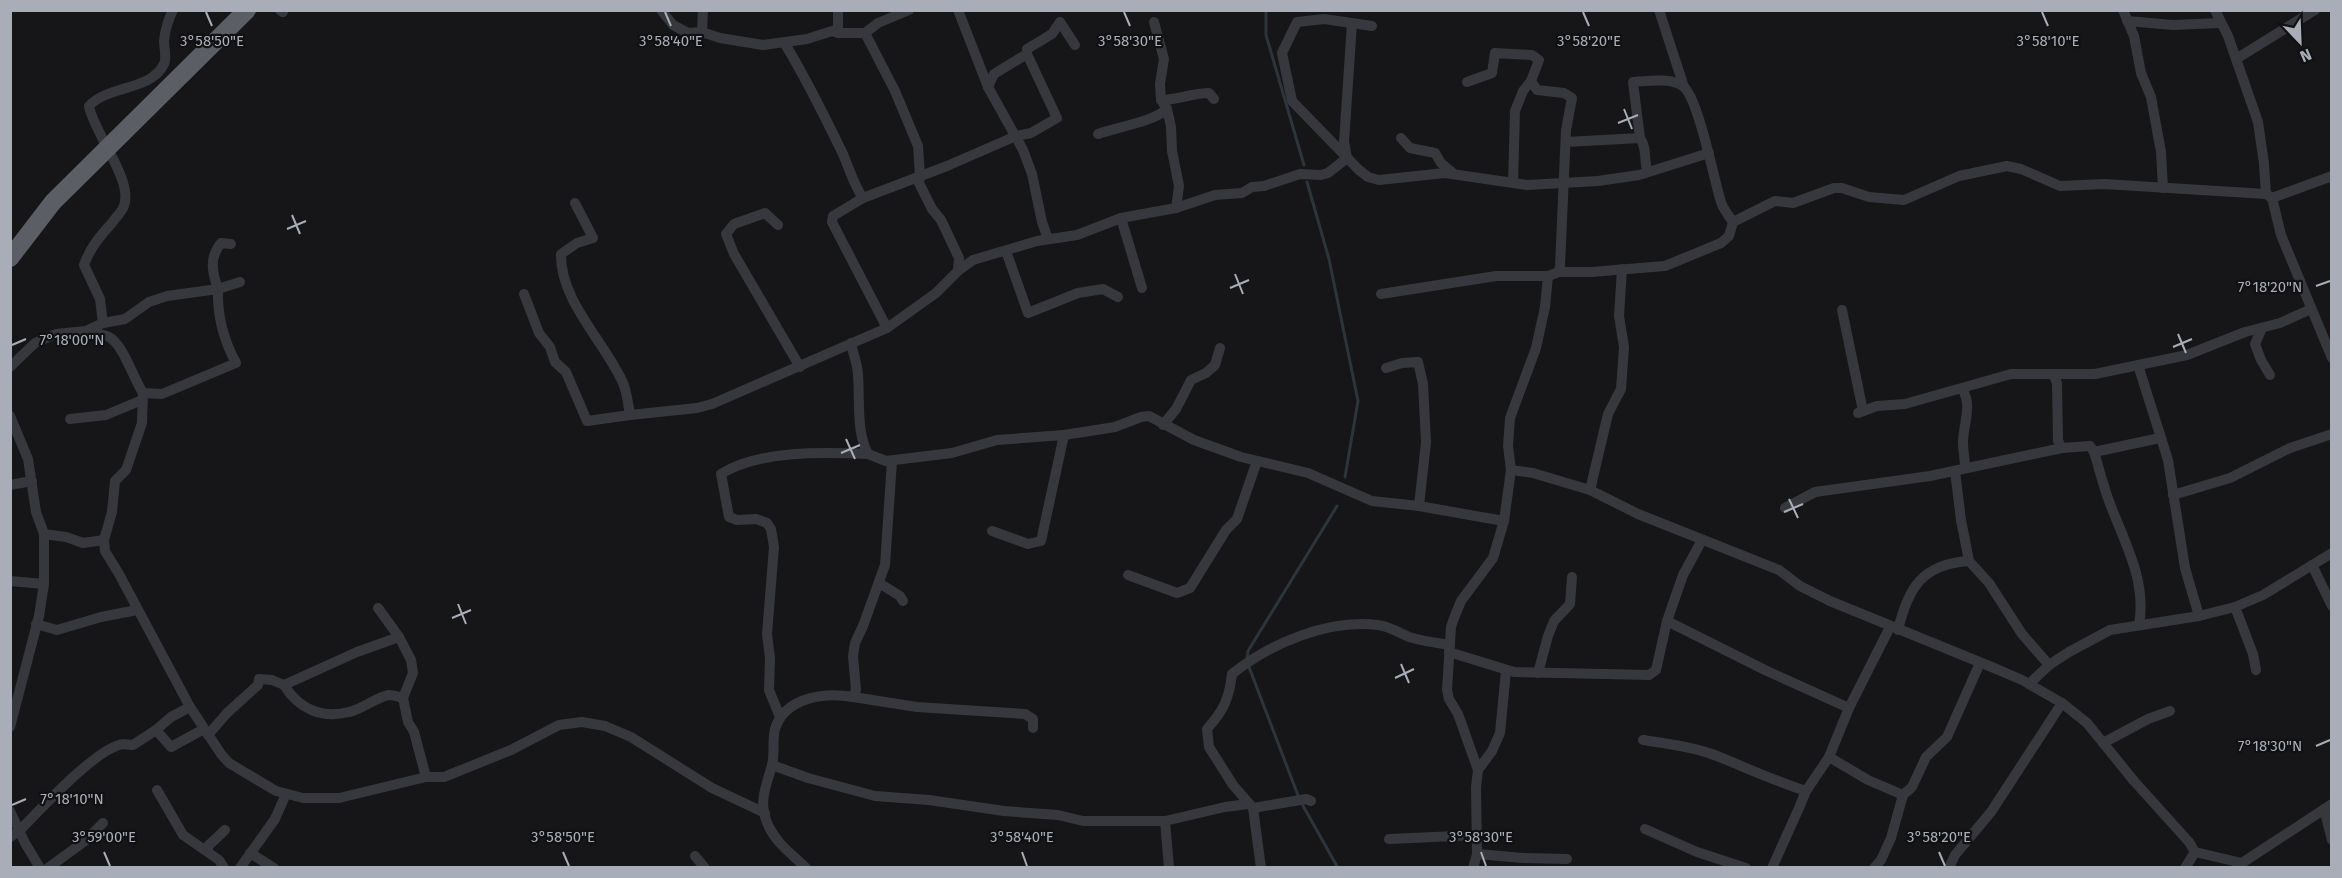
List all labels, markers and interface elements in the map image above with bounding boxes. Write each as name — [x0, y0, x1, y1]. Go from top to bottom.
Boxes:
north arrow — [2270, 12, 2330, 72]
text: 3°58'50"E — [180, 32, 244, 50]
text: 3°58'40"E — [639, 32, 703, 50]
text: 3°58'30"E — [1098, 32, 1162, 50]
text: 3°58'20"E — [1557, 32, 1621, 50]
text: 3°58'10"E — [2017, 32, 2079, 50]
text: N — [2297, 45, 2314, 66]
text: 7°18'20"N — [2238, 278, 2302, 296]
text: 7°18'00"N — [39, 331, 105, 349]
text: 7°18'30"N — [2238, 737, 2302, 755]
text: 7°18'10"N — [40, 790, 104, 808]
text: 3°59'00"E — [72, 828, 136, 846]
text: 3°58'50"E — [531, 828, 595, 846]
text: 3°58'40"E — [990, 828, 1054, 846]
text: 3°58'30"E — [1449, 828, 1513, 846]
text: 3°58'20"E — [1907, 828, 1971, 846]

